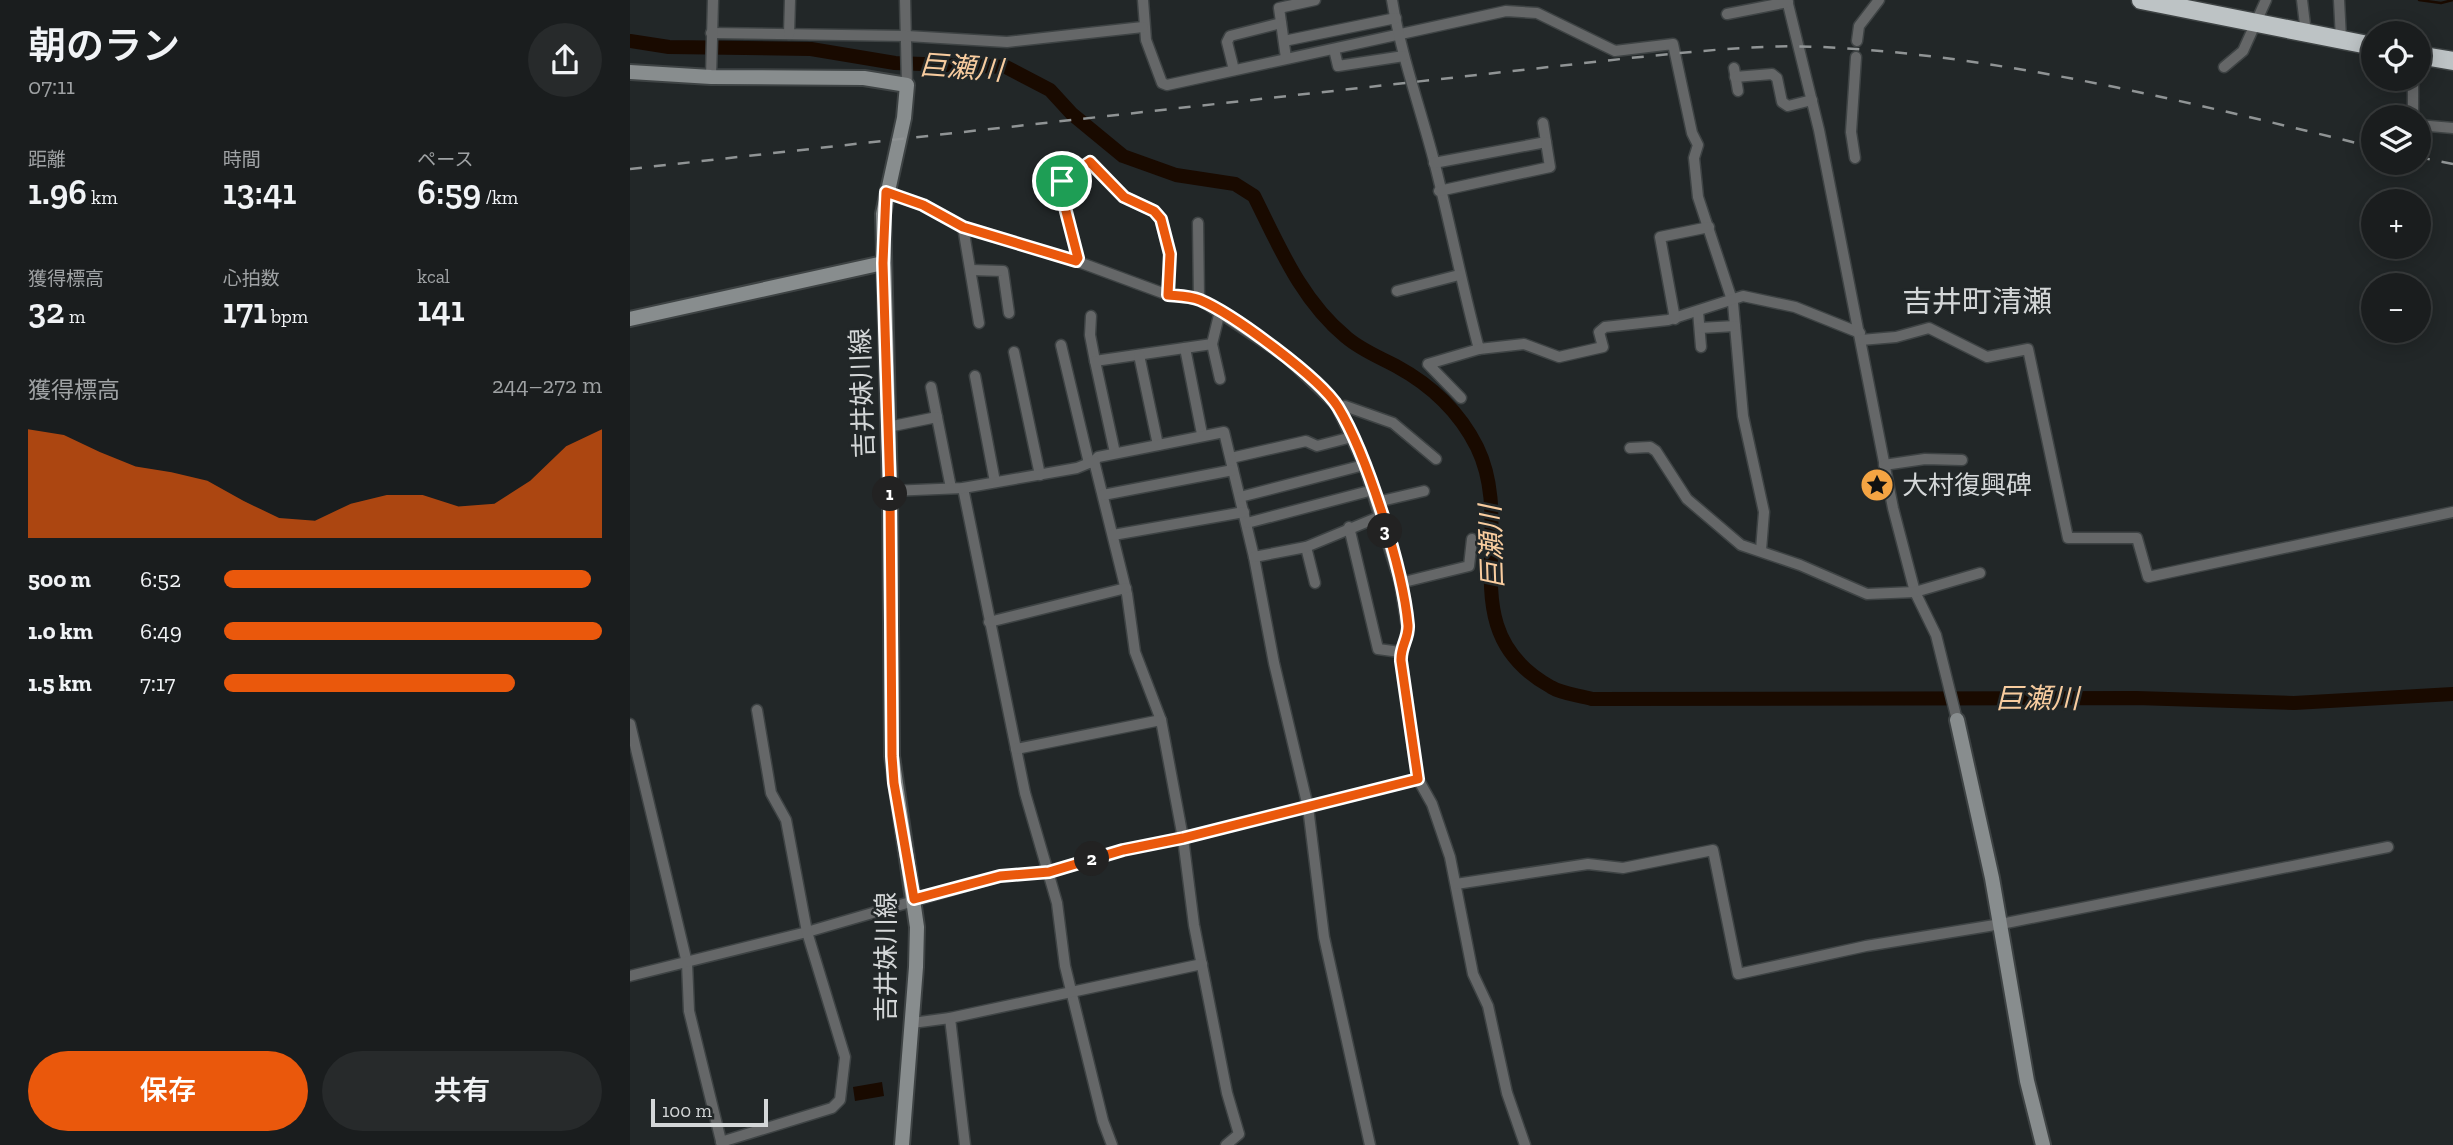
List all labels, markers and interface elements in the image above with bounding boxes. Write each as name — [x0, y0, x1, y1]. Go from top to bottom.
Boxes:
map controls — [2361, 21, 2431, 343]
button: locate — [2361, 21, 2431, 91]
text: 朝のラン — [28, 23, 180, 69]
button: share — [528, 23, 602, 97]
water label: 巨瀬川 — [918, 48, 1007, 87]
text: 07:11 — [28, 72, 75, 100]
button: layers — [2361, 105, 2431, 175]
text: 距離 — [28, 148, 66, 171]
text: 時間 — [223, 148, 261, 171]
text: ペース — [417, 148, 473, 171]
pin — [1032, 151, 1092, 211]
icon: arrive — [1043, 162, 1081, 200]
text: 1.96 — [28, 171, 87, 213]
text: 13:41 — [223, 171, 296, 213]
text: 6:59 — [417, 171, 481, 213]
text: km — [87, 186, 118, 209]
text: /km — [481, 186, 518, 209]
button: + — [2361, 189, 2431, 259]
text: kcal — [417, 265, 450, 288]
text: 獲得標高 — [28, 267, 104, 290]
text: 心拍数 — [223, 267, 280, 290]
button: − — [2361, 273, 2431, 343]
district label: 吉井町清瀬 — [1902, 284, 2052, 320]
text: 141 — [417, 288, 465, 330]
text: 32 — [28, 290, 65, 332]
text: 171 — [223, 290, 267, 332]
text: m — [65, 305, 85, 328]
text: bpm — [267, 305, 308, 328]
street label: 吉井妹川線 — [844, 327, 880, 459]
text: 244–272 m — [492, 371, 602, 399]
text: 獲得標高 — [28, 376, 120, 404]
place icon: 大村復興碑 — [1858, 466, 1896, 504]
place label: 大村復興碑 — [1902, 469, 2032, 501]
pin: 1 — [873, 476, 908, 512]
text: 1 — [886, 482, 893, 505]
water label: 巨瀬川 — [1473, 501, 1509, 590]
pin: 3 — [1368, 514, 1402, 548]
text: 3 — [1379, 519, 1390, 542]
text: 500 m — [28, 565, 91, 593]
text: 6:52 — [140, 565, 181, 593]
text: 1.0 km — [28, 617, 93, 645]
text: 6:49 — [140, 617, 182, 645]
text: 1.5 km — [28, 669, 92, 697]
text: 7:17 — [140, 669, 175, 697]
water label: 巨瀬川 — [1995, 682, 2082, 715]
pin: 2 — [1074, 842, 1110, 876]
text: 2 — [1086, 847, 1097, 870]
street label: 吉井妹川線 — [870, 892, 902, 1022]
button: 保存 — [28, 1051, 308, 1131]
button: 共有 — [322, 1051, 602, 1131]
scale bar — [651, 1096, 768, 1128]
text: 100 m — [662, 1099, 712, 1122]

